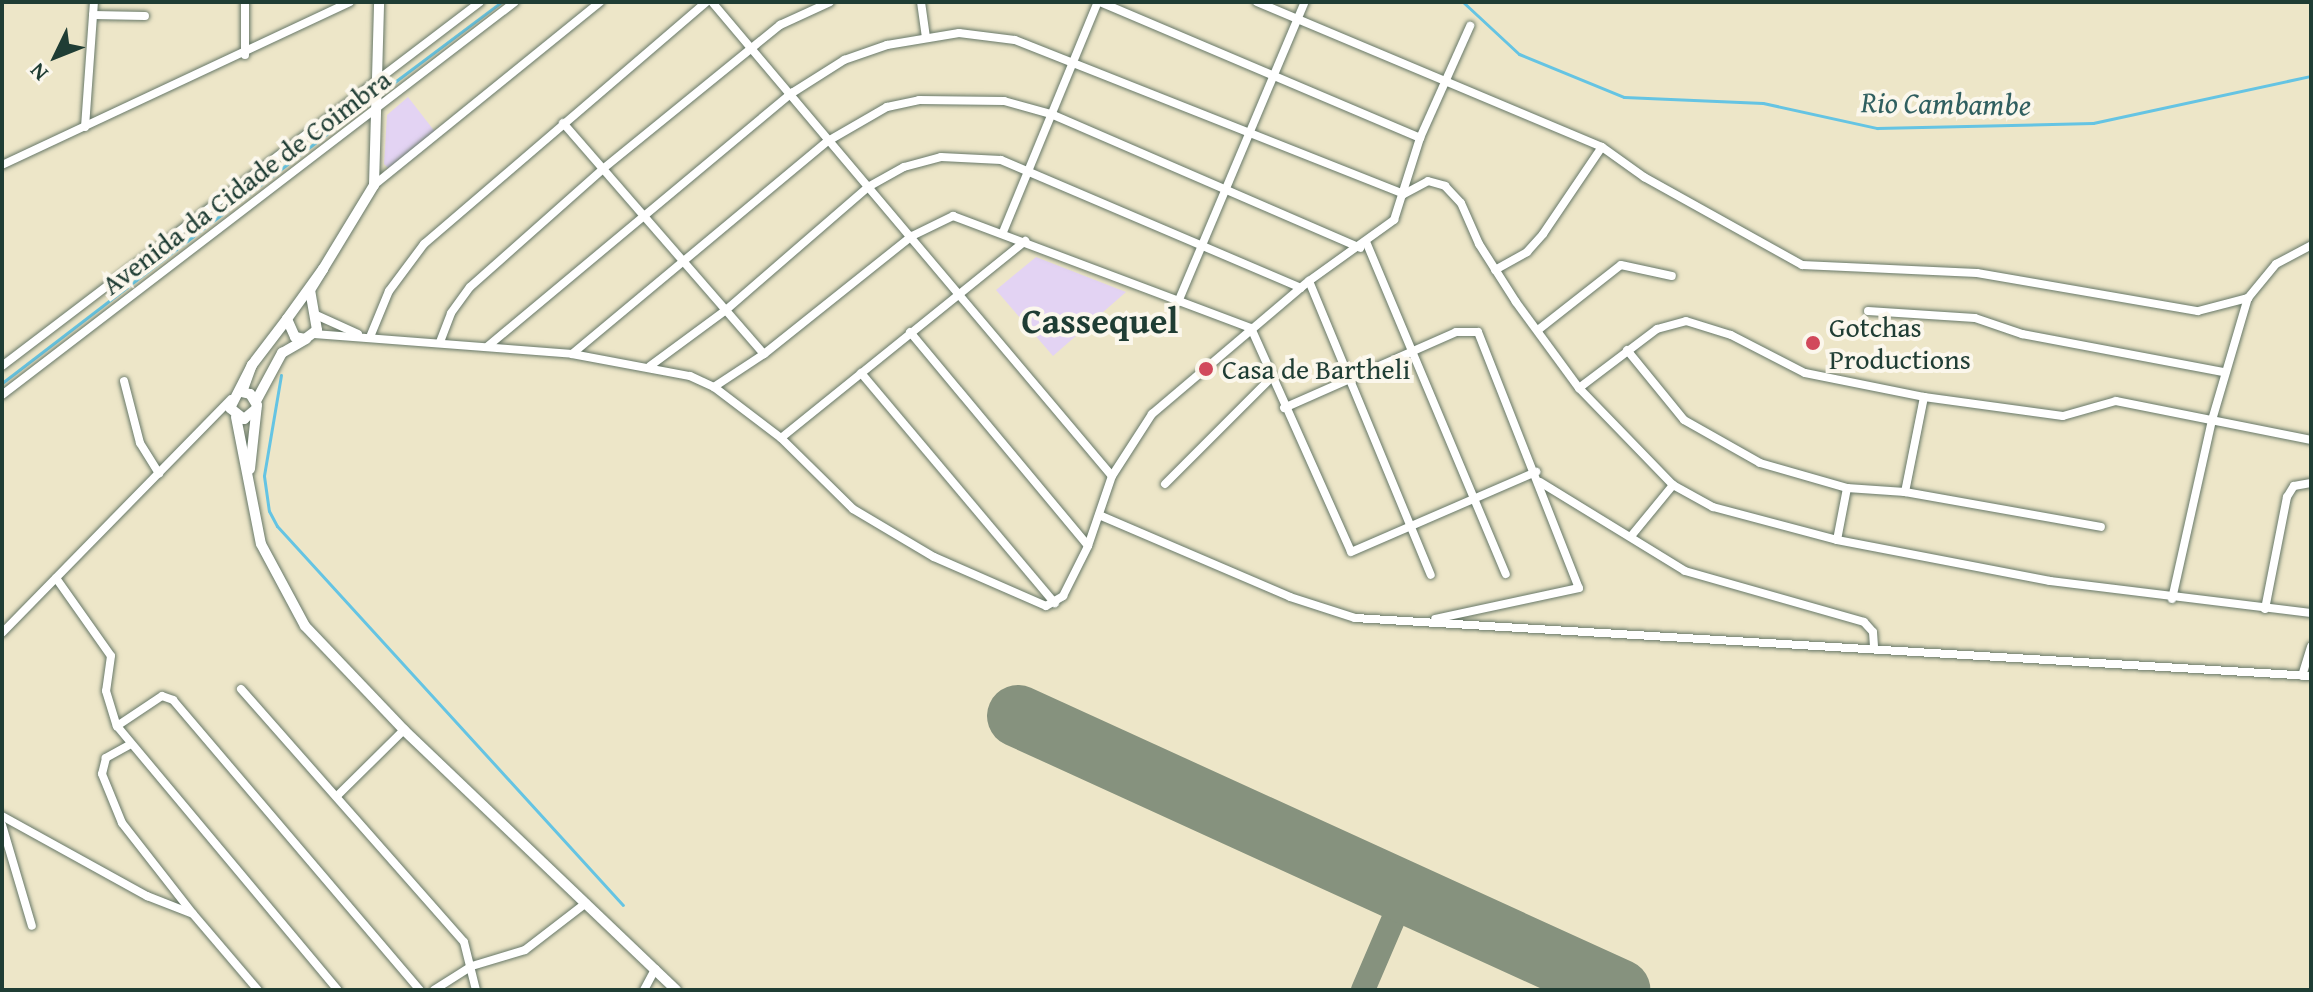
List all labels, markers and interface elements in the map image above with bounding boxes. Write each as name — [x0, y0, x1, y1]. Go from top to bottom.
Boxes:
north arrow — [16, 16, 96, 96]
text: N — [22, 56, 55, 89]
street label: Avenida da Cidade de Coimbra — [95, 62, 397, 302]
water label: Rio Cambambe — [1861, 84, 2031, 122]
district label: Cassequel — [1021, 298, 1179, 342]
place label: Gotchas Productions — [1829, 310, 1971, 376]
marker: Gotchas Productions — [1804, 334, 1822, 352]
place label: Casa de Bartheli — [1222, 352, 1410, 386]
marker: Casa de Bartheli — [1197, 360, 1215, 378]

